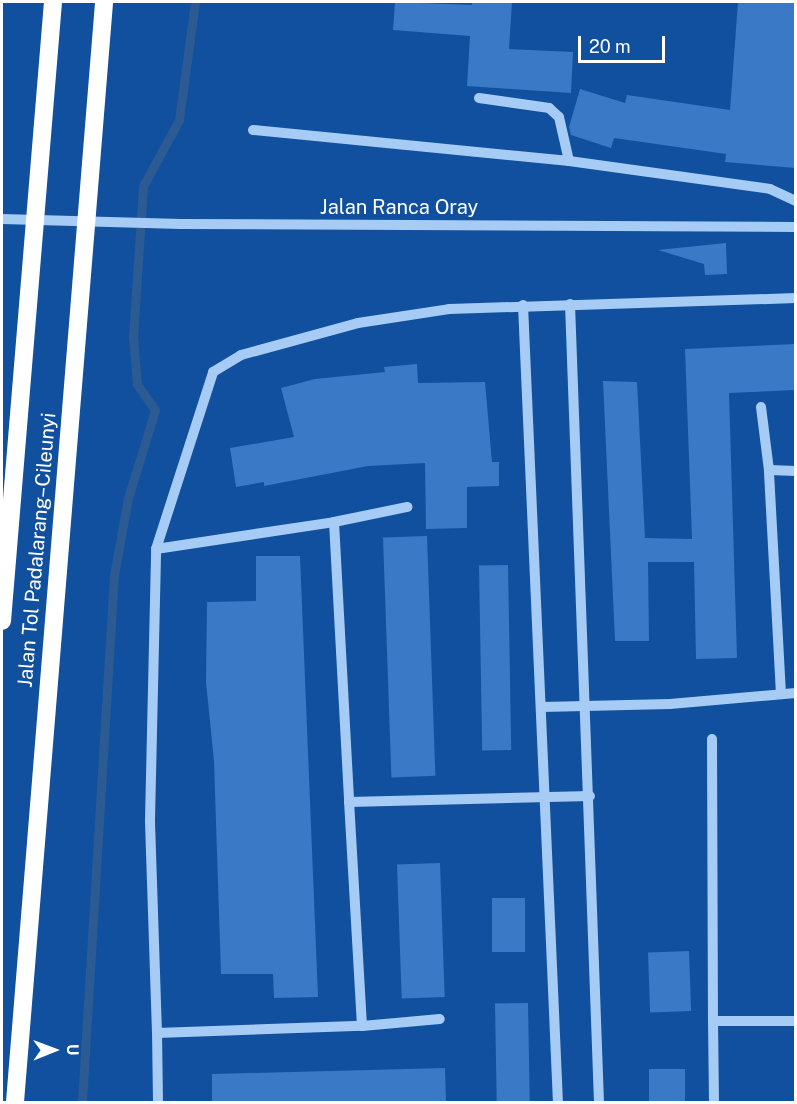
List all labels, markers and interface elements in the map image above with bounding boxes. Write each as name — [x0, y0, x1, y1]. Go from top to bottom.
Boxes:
scale bar — [581, 24, 668, 62]
text: 20 m — [589, 36, 631, 57]
street label: Jalan Ranca Oray — [320, 195, 478, 219]
street label: Jalan Tol Padalarang–Cileunyi — [13, 412, 61, 688]
north arrow — [24, 1020, 84, 1080]
text: U — [63, 1044, 82, 1056]

